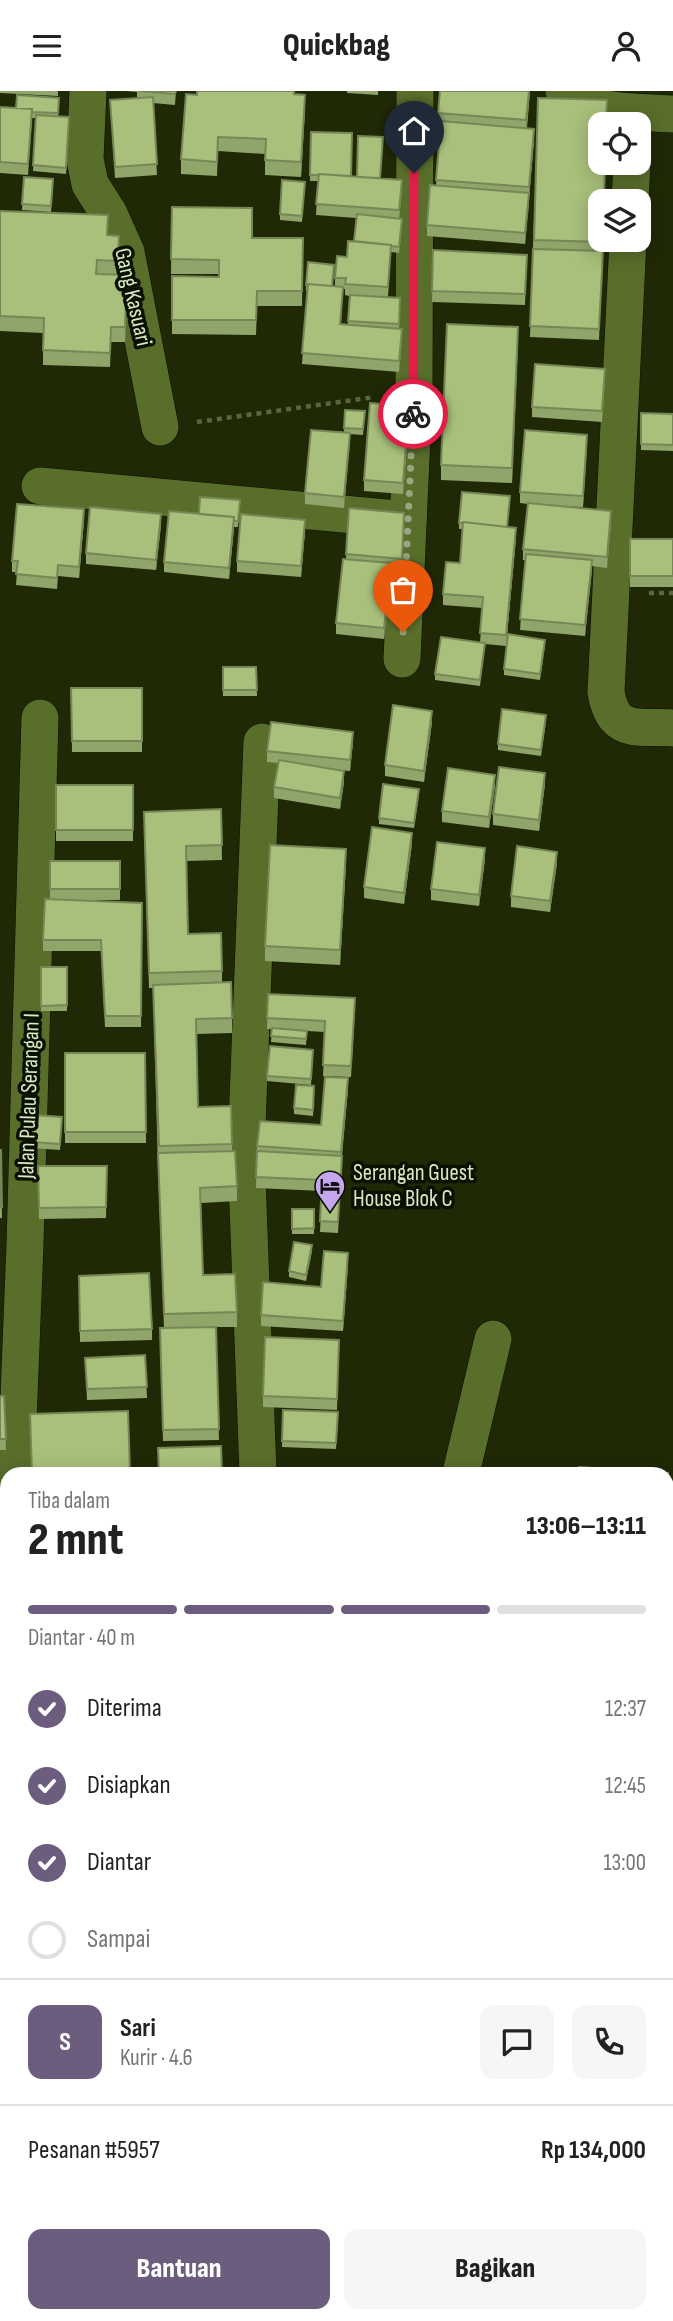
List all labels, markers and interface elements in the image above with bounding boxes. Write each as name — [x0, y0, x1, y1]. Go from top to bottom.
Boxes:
text: Quickbag — [283, 26, 390, 65]
icon: menu — [28, 27, 66, 65]
icon: person — [607, 27, 645, 65]
pin — [384, 101, 444, 173]
icon: home — [395, 112, 433, 150]
map controls — [588, 112, 651, 252]
button: locate — [588, 112, 651, 175]
button: layers — [588, 189, 651, 252]
street label: Gang Kasuari — [108, 245, 158, 349]
courier — [378, 379, 448, 449]
icon: bike — [394, 395, 432, 433]
pin — [373, 560, 433, 632]
icon: bag — [384, 571, 422, 609]
street label: Jalan Pulau Serangan I — [12, 1013, 46, 1180]
place label: Serangan Guest House Blok C — [353, 1159, 474, 1213]
hotel icon: Serangan Guest House Blok C — [313, 1169, 347, 1213]
text: Tiba dalam — [28, 1487, 110, 1515]
text: 13:06–13:11 — [526, 1511, 646, 1542]
text: 2 mnt — [28, 1513, 123, 1568]
text: Diantar · 40 m — [28, 1624, 135, 1652]
icon: check — [28, 1690, 66, 1728]
text: Diterima — [87, 1693, 162, 1724]
text: 12:37 — [605, 1695, 646, 1723]
icon: check — [28, 1767, 66, 1805]
text: Disiapkan — [87, 1770, 171, 1801]
text: 12:45 — [605, 1772, 646, 1800]
icon: check — [28, 1844, 66, 1882]
text: Diantar — [87, 1847, 151, 1878]
text: 13:00 — [603, 1849, 646, 1877]
text: Sampai — [87, 1924, 150, 1955]
button: chat — [480, 2005, 554, 2079]
button: phone — [572, 2005, 646, 2079]
text: Sari — [120, 2013, 156, 2044]
text: S — [59, 2027, 71, 2058]
text: Kurir · 4.6 — [120, 2044, 193, 2072]
text: Pesanan #5957 — [28, 2135, 160, 2166]
text: Rp 134,000 — [541, 2135, 646, 2166]
button: Bantuan — [28, 2229, 330, 2309]
button: Bagikan — [344, 2229, 646, 2309]

